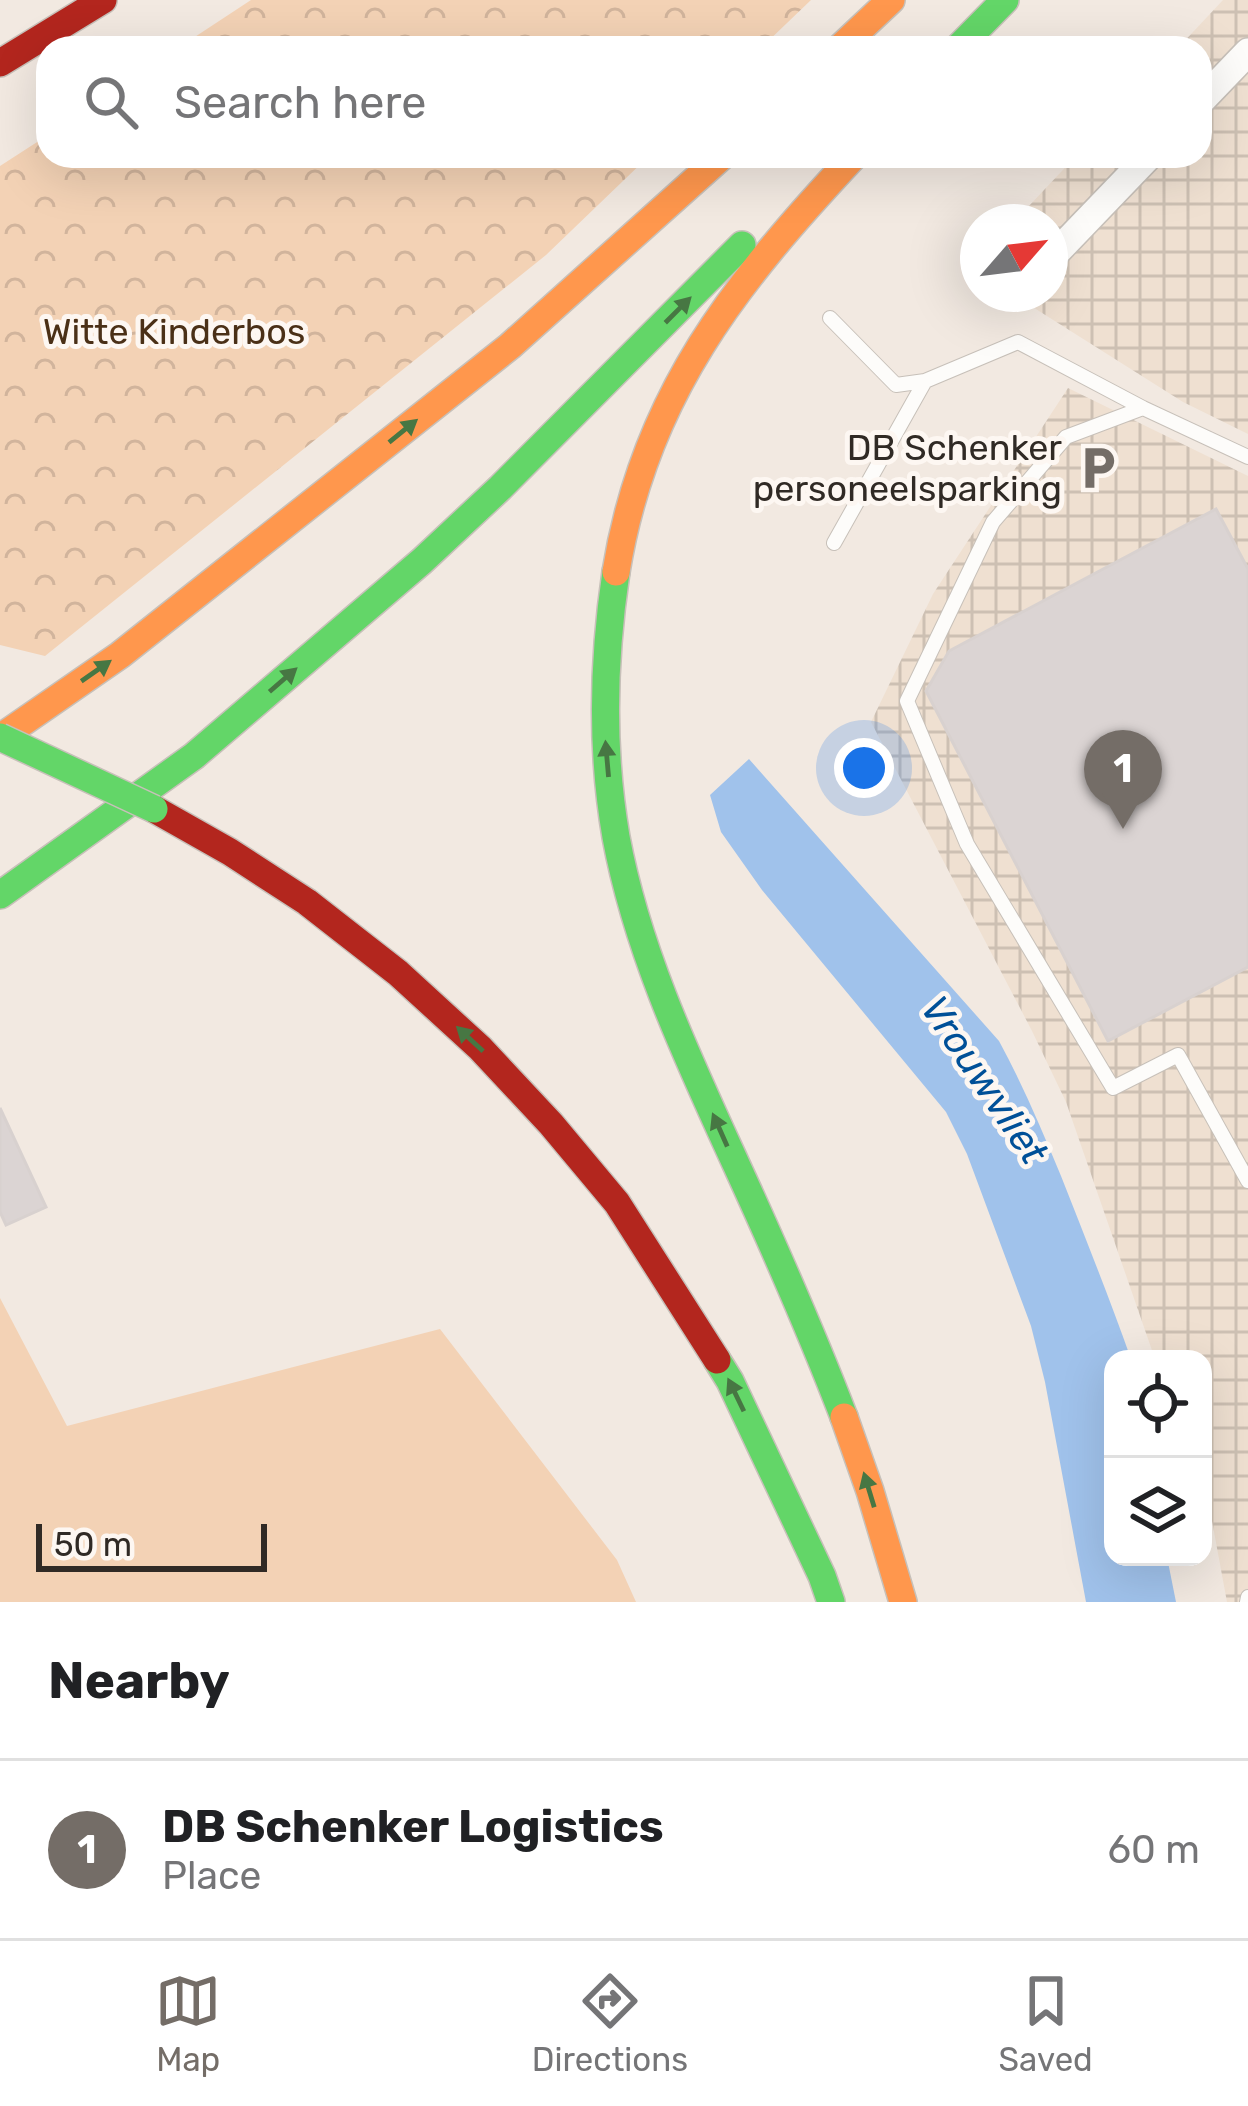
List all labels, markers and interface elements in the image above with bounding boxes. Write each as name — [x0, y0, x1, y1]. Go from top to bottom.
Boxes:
search box — [36, 36, 1212, 168]
icon: search — [78, 69, 144, 135]
text: Search here — [174, 76, 426, 129]
north arrow — [960, 204, 1068, 312]
one-way arrow — [664, 296, 692, 324]
park label: Witte Kinderbos — [43, 310, 305, 353]
one-way arrow — [388, 419, 419, 444]
place label: DB Schenker personeelsparking — [753, 426, 1062, 510]
parking icon: DB Schenker personeelsparking — [1073, 443, 1123, 493]
one-way arrow — [80, 660, 112, 683]
one-way arrow — [268, 667, 298, 694]
pin: 1 — [1084, 730, 1162, 829]
your location — [834, 738, 894, 798]
one-way arrow — [598, 740, 617, 777]
water label: Vrouwvliet — [911, 987, 1058, 1174]
one-way arrow — [456, 1026, 485, 1054]
one-way arrow — [710, 1112, 730, 1147]
map controls — [1104, 1350, 1212, 1566]
button: locate — [1104, 1350, 1212, 1458]
one-way arrow — [726, 1377, 746, 1412]
button: layers — [1104, 1458, 1212, 1566]
one-way arrow — [858, 1471, 877, 1508]
scale bar — [36, 1518, 267, 1571]
text: 50 m — [54, 1525, 132, 1564]
text: Nearby — [48, 1650, 230, 1711]
text: DB Schenker Logistics — [162, 1800, 664, 1853]
text: 1 — [77, 1827, 97, 1873]
text: 60 m — [1107, 1827, 1200, 1873]
text: Place — [162, 1853, 261, 1899]
tab: Map — [155, 1968, 221, 2079]
tab: Directions — [532, 1968, 688, 2079]
tab: Saved — [999, 1968, 1093, 2079]

